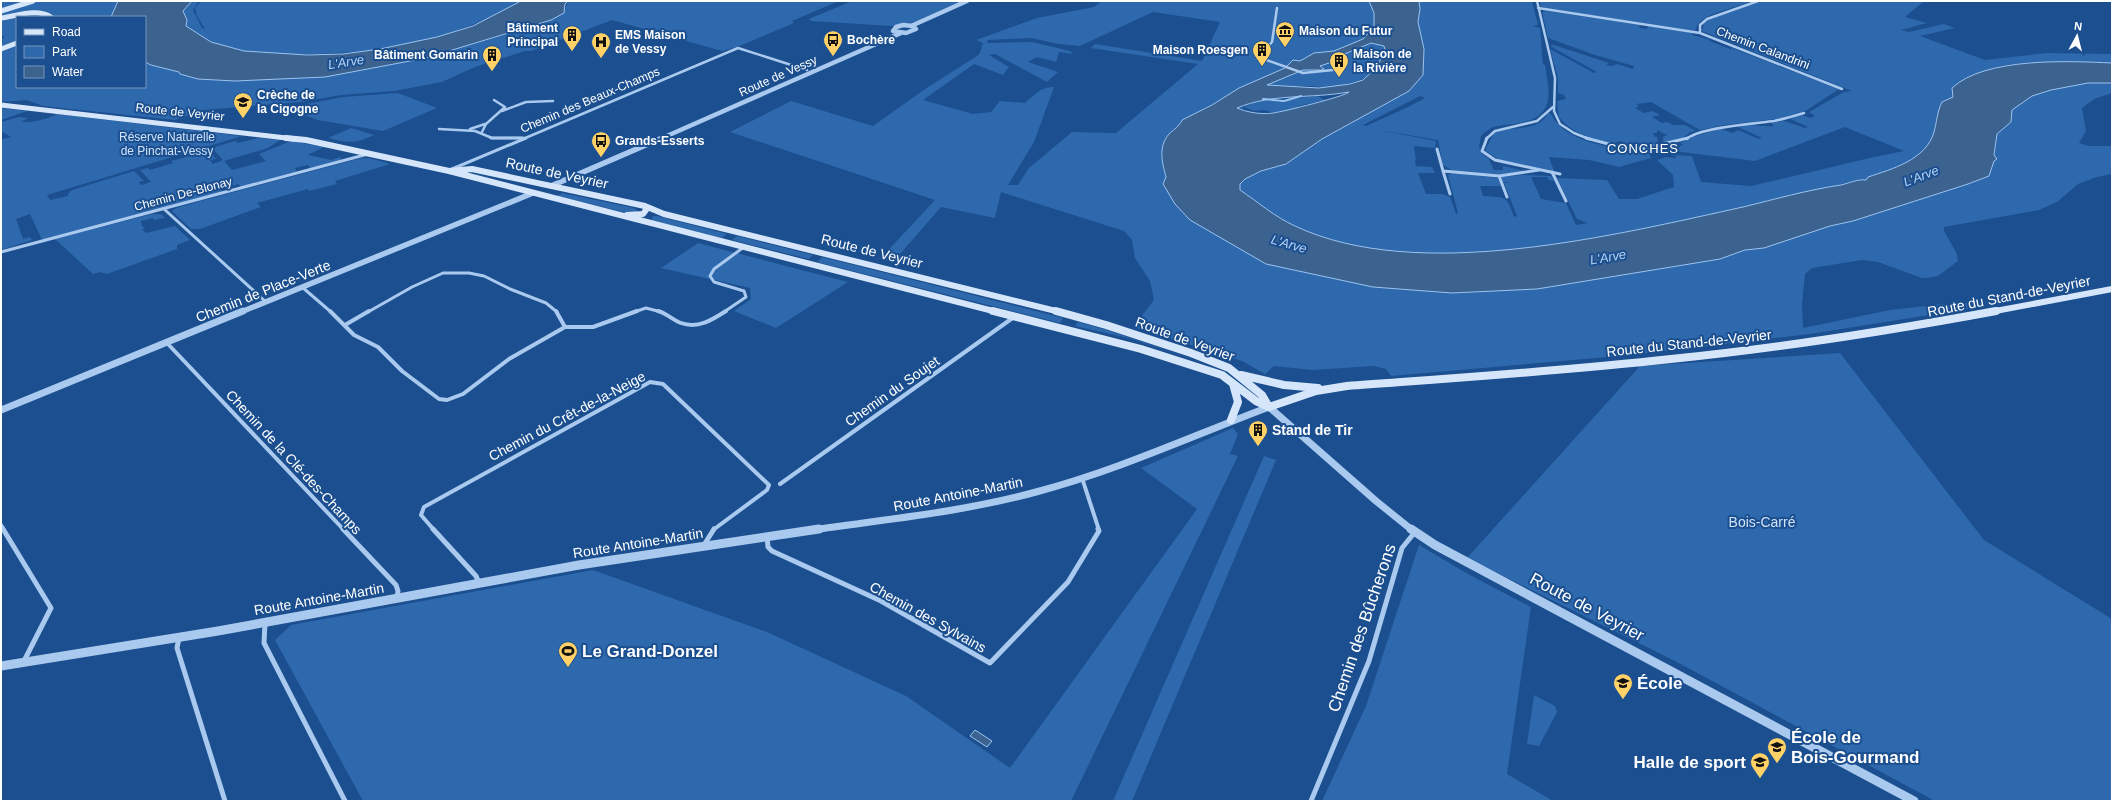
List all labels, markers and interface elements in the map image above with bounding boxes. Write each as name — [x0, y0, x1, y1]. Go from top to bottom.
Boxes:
legend — [16, 16, 146, 88]
north arrow — [2057, 16, 2097, 56]
museum icon: Maison du Futur — [1274, 20, 1296, 48]
text: N — [2074, 20, 2083, 33]
place label: Bâtiment Principal — [507, 21, 558, 49]
building icon: Bâtiment Principal — [561, 24, 583, 52]
place label: Maison du Futur — [1299, 24, 1393, 38]
street label: Chemin Calandrini — [1714, 24, 1812, 72]
text: Road — [52, 25, 81, 39]
place label: EMS Maison de Vessy — [615, 28, 686, 56]
bus stop icon: Bochère — [822, 29, 844, 57]
hospital icon: EMS Maison de Vessy — [590, 31, 612, 59]
place label: Bochère — [847, 33, 895, 47]
building icon: Maison Roesgen — [1251, 39, 1273, 67]
place label: Maison Roesgen — [1153, 43, 1248, 57]
building icon: Bâtiment Gomarin — [481, 44, 503, 72]
text: Park — [52, 45, 78, 59]
place label: Maison de la Rivière — [1353, 47, 1412, 75]
place label: Bâtiment Gomarin — [374, 48, 478, 62]
building icon: Maison de la Rivière — [1328, 50, 1350, 78]
water label: L'Arve — [327, 52, 365, 72]
street label: Route de Vessy — [737, 53, 819, 99]
street label: Chemin des Beaux-Champs — [518, 64, 662, 136]
text: Water — [52, 65, 84, 79]
place label: Crèche de la Cigogne — [257, 88, 319, 116]
school or university icon: Crèche de la Cigogne — [232, 91, 254, 119]
street label: Route de Veyrier — [135, 100, 225, 124]
park label: Réserve Naturelle de Pinchat-Vessy — [119, 130, 215, 158]
bus stop icon: Grands-Esserts — [590, 130, 612, 158]
place label: Grands-Esserts — [615, 134, 705, 148]
district label: CONCHES — [1607, 141, 1679, 156]
street label: Route de Veyrier — [504, 154, 610, 192]
water label: L'Arve — [1901, 162, 1941, 190]
street label: Chemin De-Blonay — [133, 174, 233, 214]
street label: Route de Veyrier — [819, 231, 925, 271]
water label: L'Arve — [1269, 232, 1309, 256]
water label: L'Arve — [1589, 246, 1627, 268]
street label: Chemin de Place-Verte — [193, 257, 333, 325]
street label: Route du Stand-de-Veyrier — [1926, 272, 2092, 320]
street label: Route de Veyrier — [1133, 314, 1237, 364]
street label: Route du Stand-de-Veyrier — [1606, 326, 1773, 360]
street label: Chemin du Soujet — [842, 352, 942, 429]
street label: Chemin du Crêt-de-la-Neige — [486, 368, 648, 464]
street label: Chemin de la Clé-des-Champs — [223, 387, 365, 537]
building icon: Stand de Tir — [1247, 419, 1269, 447]
place label: Stand de Tir — [1272, 422, 1353, 438]
street label: Route Antoine-Martin — [892, 474, 1024, 514]
park label: Bois-Carré — [1729, 514, 1796, 530]
street label: Route Antoine-Martin — [572, 525, 704, 561]
street label: Chemin des Bûcherons — [1324, 541, 1400, 715]
street label: Route de Veyrier — [1527, 569, 1648, 645]
street label: Chemin des Sylvains — [867, 578, 989, 656]
street label: Route Antoine-Martin — [253, 580, 385, 618]
sports icon: Le Grand-Donzel — [557, 640, 579, 668]
place label: Le Grand-Donzel — [582, 642, 718, 661]
school or university icon: École — [1612, 672, 1634, 700]
place label: École — [1637, 674, 1682, 693]
place label: École de Bois-Gourmand — [1791, 728, 1919, 767]
school or university icon: École de Bois-Gourmand — [1766, 736, 1788, 764]
school or university icon: Halle de sport — [1749, 751, 1771, 779]
place label: Halle de sport — [1634, 753, 1746, 772]

